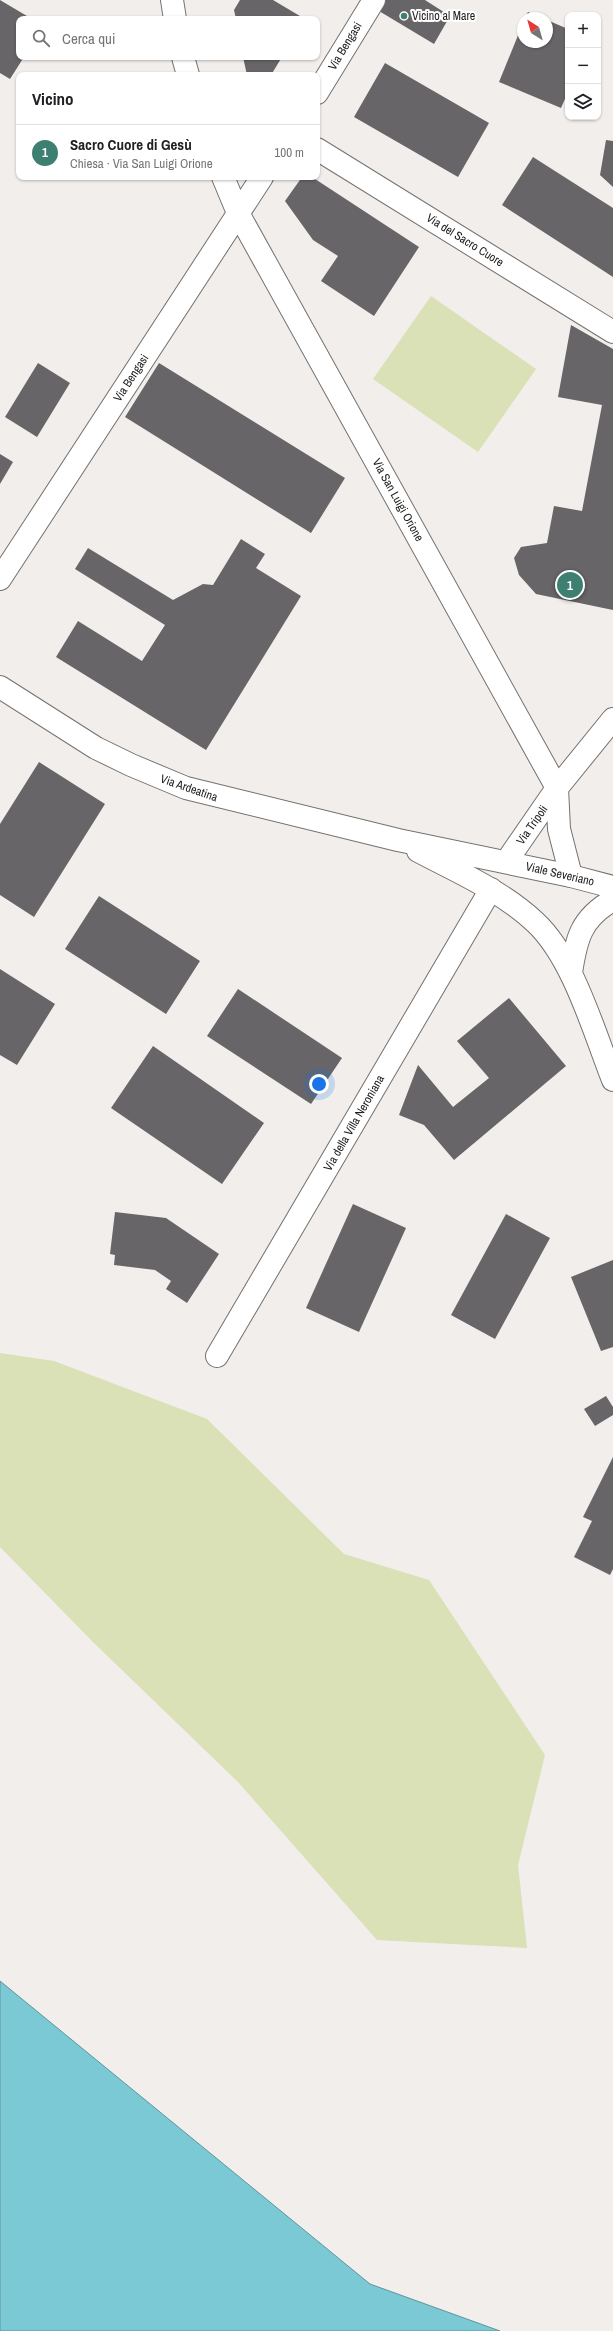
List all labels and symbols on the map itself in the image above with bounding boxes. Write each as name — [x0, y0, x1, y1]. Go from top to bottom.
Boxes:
place label: Vicino al Mare — [412, 8, 475, 24]
marker: Vicino al Mare — [399, 11, 409, 21]
north arrow — [517, 12, 553, 48]
street label: Via Bengasi — [324, 19, 366, 73]
street label: Via del Sacro Cuore — [423, 210, 507, 270]
street label: Via Bengasi — [110, 351, 152, 405]
street label: Via San Luigi Orione — [369, 456, 427, 544]
pin: 1 — [557, 570, 583, 600]
street label: Via Ardeatina — [158, 771, 220, 805]
street label: Via Tripoli — [513, 802, 551, 848]
street label: Viale Severiano — [524, 858, 596, 890]
street label: Via della Villa Neroniana — [320, 1072, 388, 1174]
your location — [309, 1074, 329, 1094]

